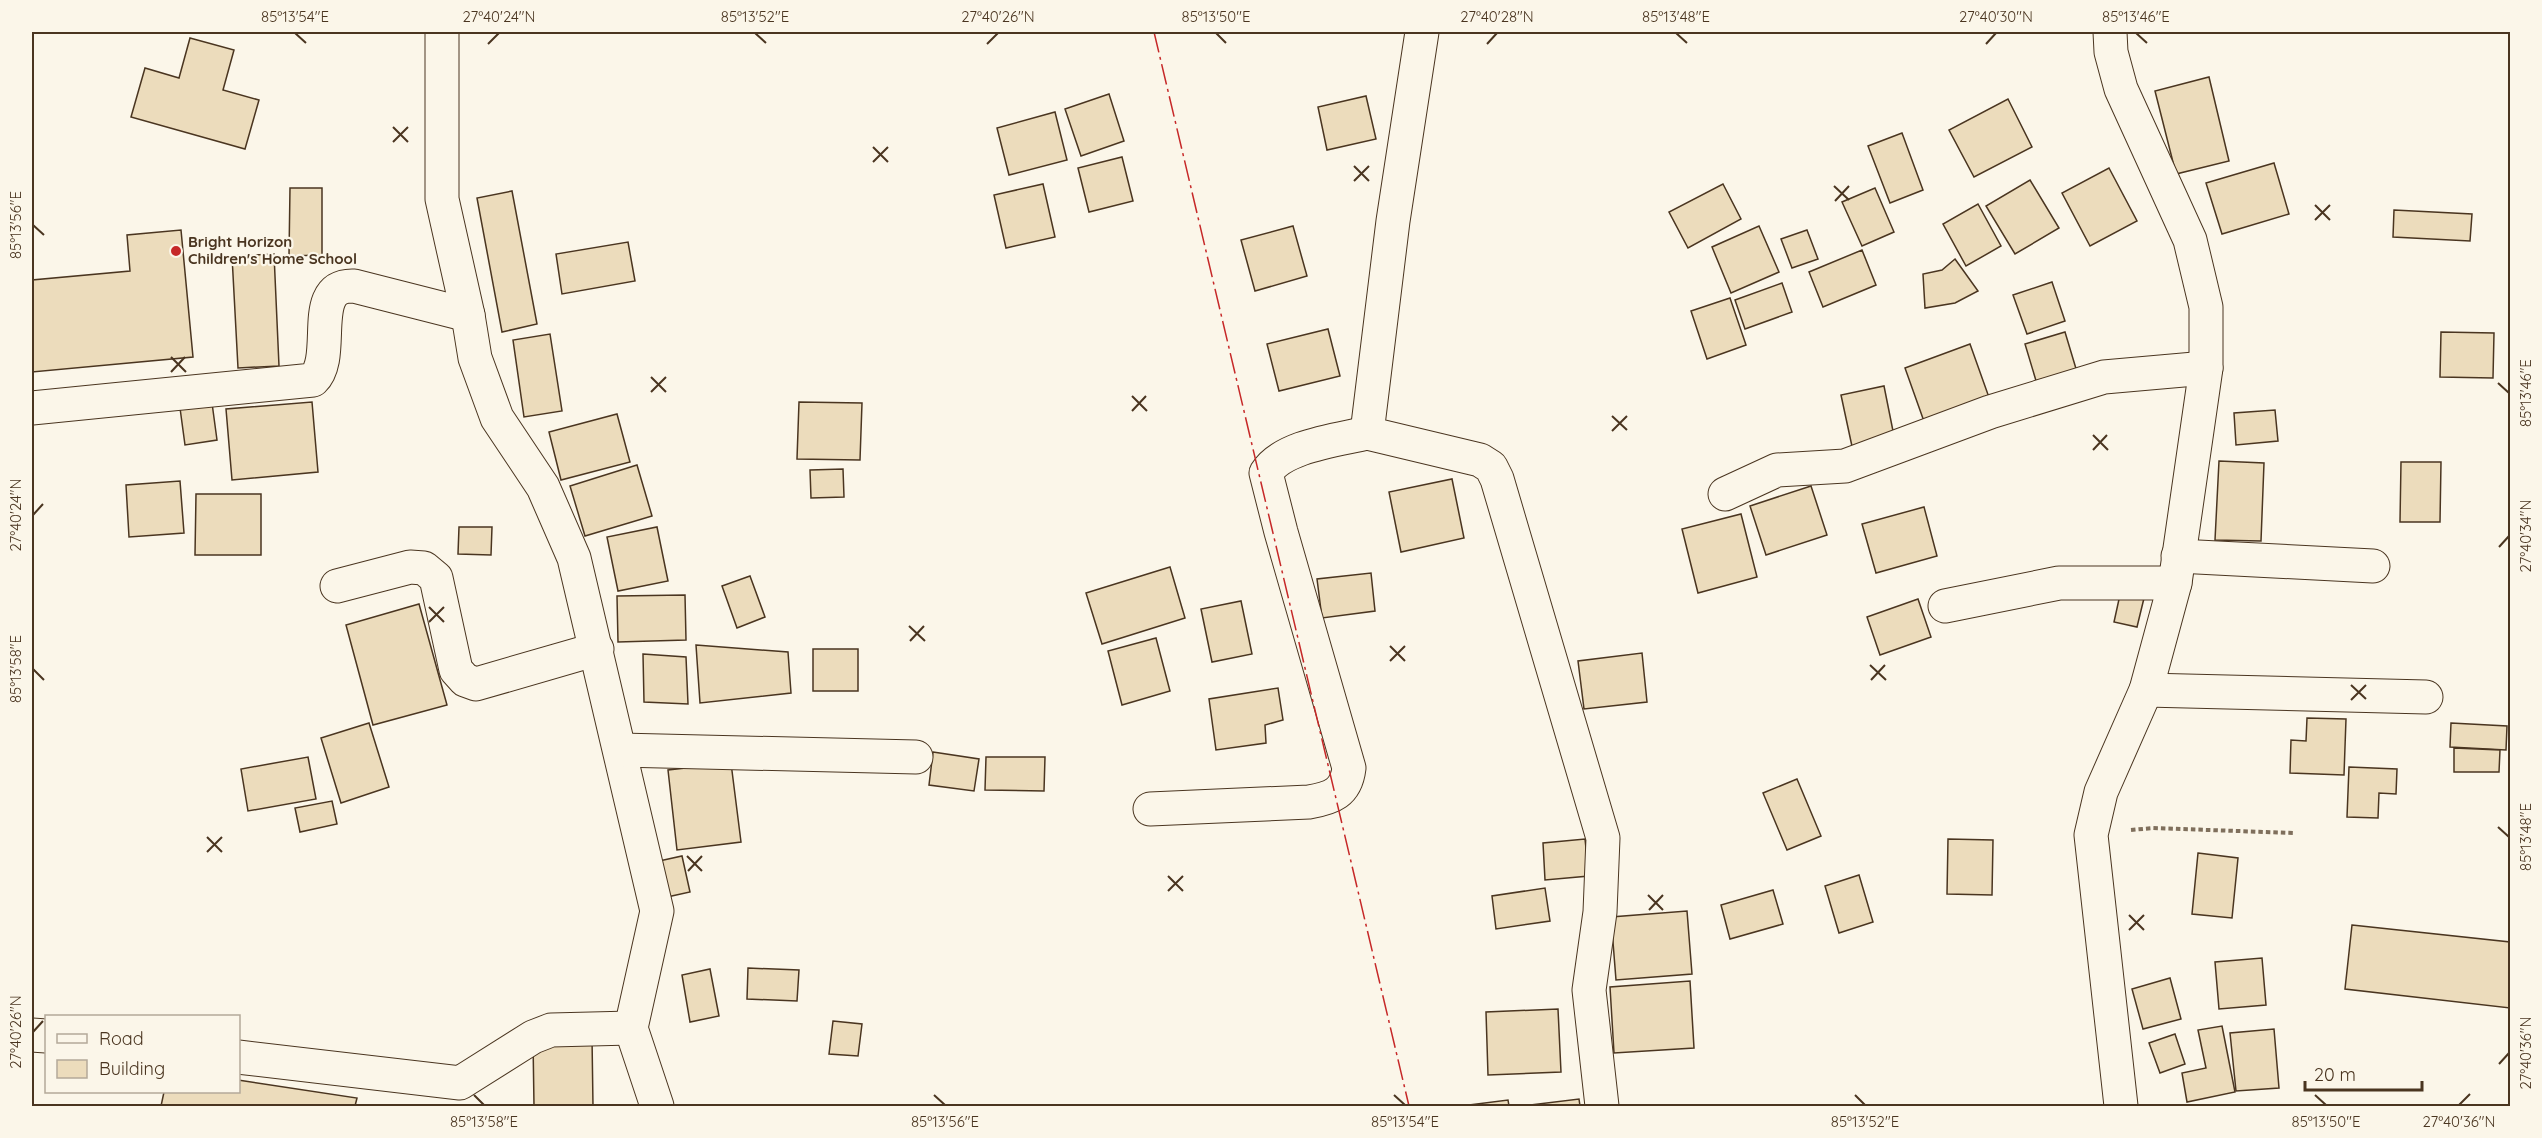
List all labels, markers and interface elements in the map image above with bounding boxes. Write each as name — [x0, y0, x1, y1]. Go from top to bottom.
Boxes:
text: 85°13'54"E — [261, 7, 329, 26]
text: 27°40'24"N — [462, 7, 536, 26]
text: 85°13'52"E — [721, 7, 789, 26]
text: 27°40'26"N — [961, 7, 1035, 26]
text: 85°13'50"E — [1182, 7, 1250, 26]
text: 27°40'28"N — [1460, 7, 1534, 26]
text: 85°13'48"E — [1642, 7, 1710, 26]
text: 27°40'30"N — [1959, 7, 2033, 26]
text: 85°13'46"E — [2102, 7, 2170, 26]
text: 85°13'56"E — [6, 191, 25, 259]
place label: Bright Horizon Children's Home School — [188, 232, 357, 268]
marker: Bright Horizon Children's Home School — [169, 244, 183, 258]
text: 85°13'46"E — [2516, 359, 2535, 427]
text: 27°40'24"N — [6, 478, 25, 552]
text: 27°40'34"N — [2516, 500, 2535, 572]
text: 85°13'58"E — [6, 635, 25, 703]
text: 85°13'48"E — [2516, 803, 2535, 871]
text: 27°40'26"N — [6, 995, 25, 1069]
legend — [45, 1015, 240, 1093]
text: 27°40'36"N — [2516, 1016, 2535, 1090]
text: Road — [99, 1027, 144, 1050]
scale bar — [2305, 1054, 2422, 1092]
text: Building — [99, 1057, 165, 1080]
text: 20 m — [2314, 1063, 2356, 1086]
text: 85°13'58"E — [450, 1112, 518, 1131]
text: 85°13'56"E — [911, 1112, 979, 1131]
text: 85°13'54"E — [1371, 1112, 1439, 1131]
text: 85°13'52"E — [1831, 1112, 1899, 1131]
text: 85°13'50"E — [2292, 1112, 2360, 1131]
text: 27°40'36"N — [2422, 1112, 2496, 1131]

